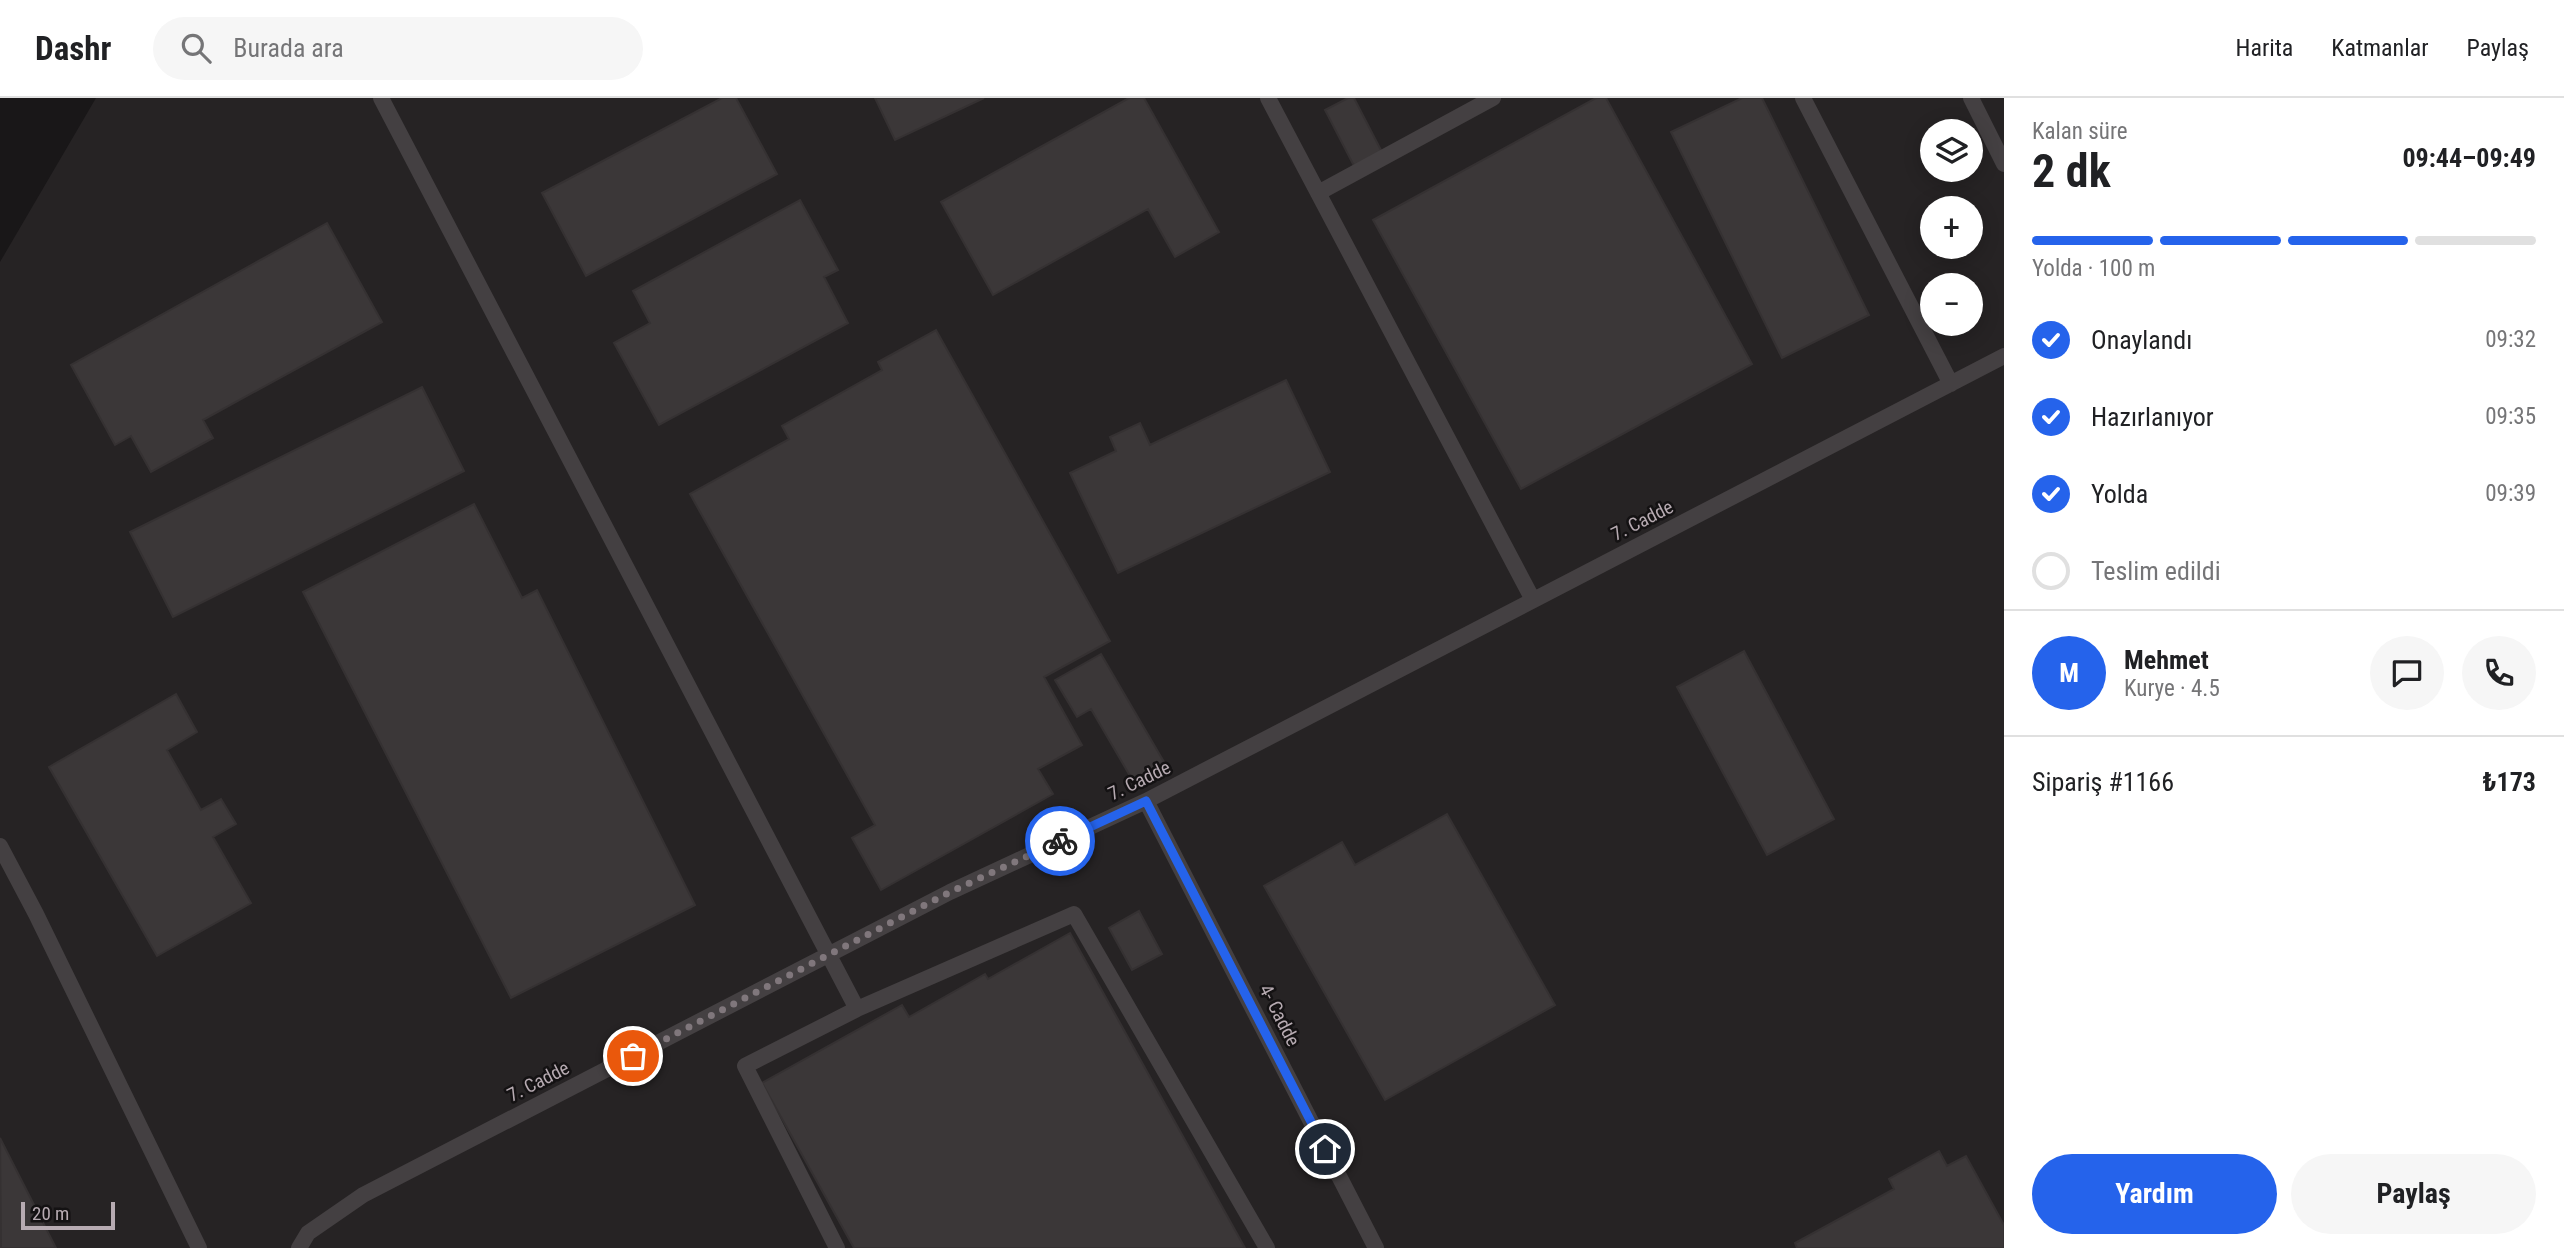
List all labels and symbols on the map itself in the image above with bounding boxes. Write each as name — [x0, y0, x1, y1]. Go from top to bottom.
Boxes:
street label: 7. Cadde — [1607, 495, 1677, 546]
street label: 7. Cadde — [1104, 756, 1174, 805]
courier — [1025, 806, 1095, 876]
street label: 4- Cadde — [1254, 981, 1305, 1050]
pin — [603, 1026, 663, 1086]
street label: 7. Cadde — [503, 1056, 573, 1107]
pin — [1295, 1119, 1355, 1179]
scale bar — [21, 1199, 116, 1231]

